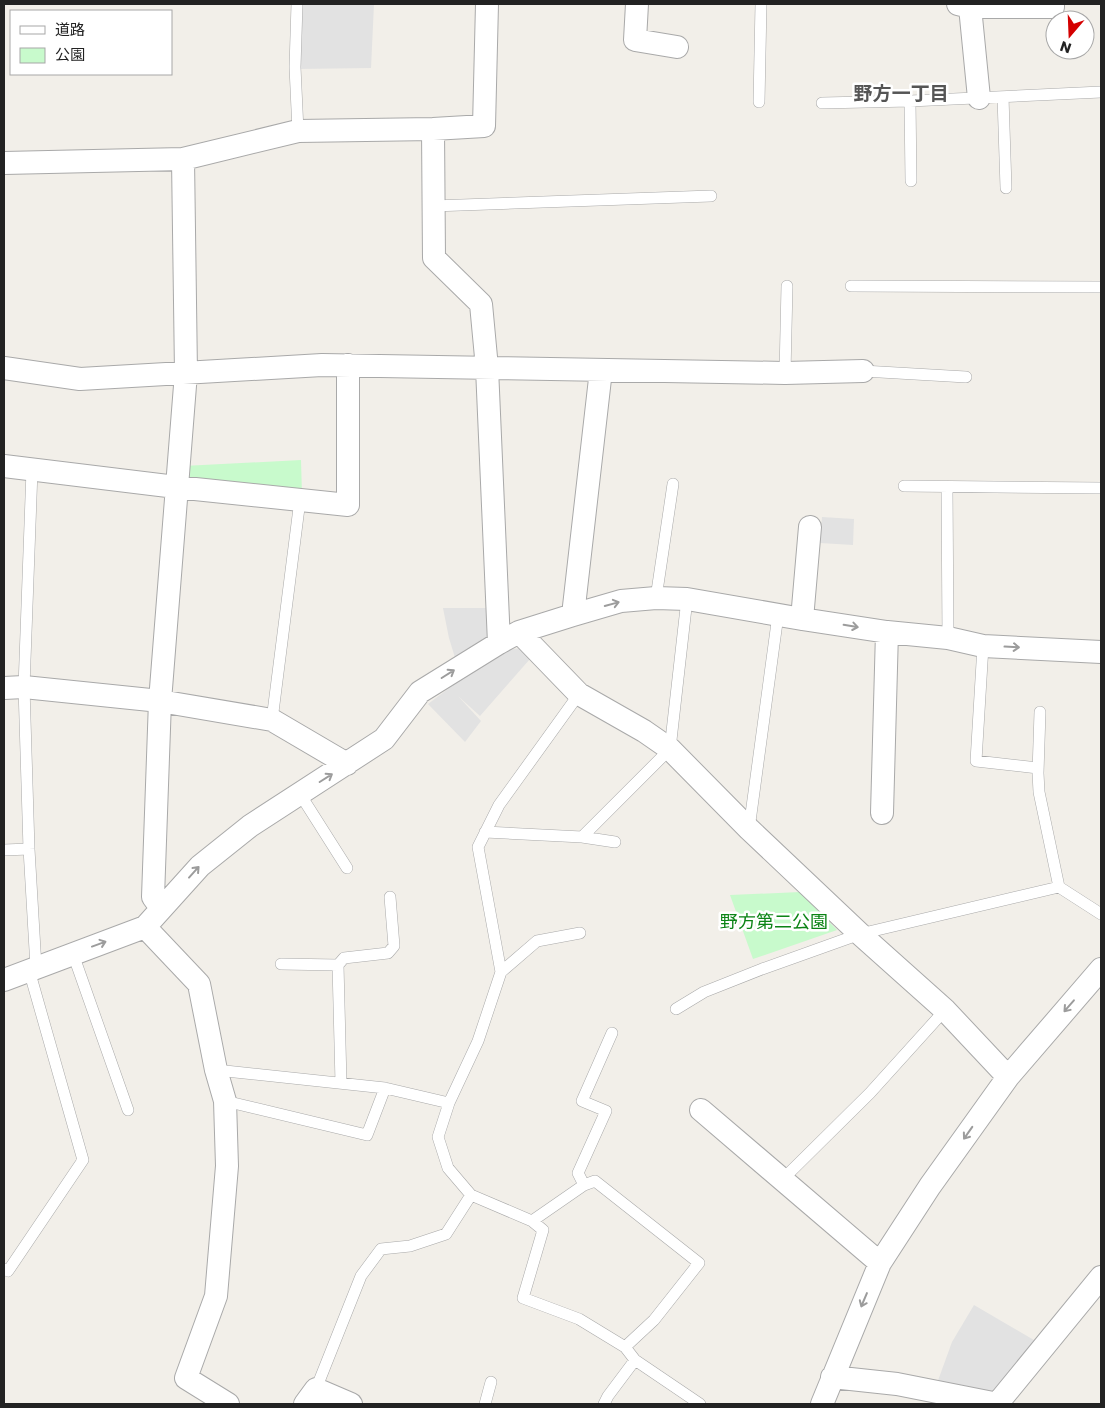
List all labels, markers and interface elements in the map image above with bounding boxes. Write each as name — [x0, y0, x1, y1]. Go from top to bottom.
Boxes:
legend — [10, 10, 172, 75]
north arrow — [1045, 10, 1095, 60]
text: 道路 — [55, 19, 85, 40]
text: N — [1058, 36, 1074, 58]
text: 公園 — [55, 44, 85, 65]
district label: 野方一丁目 — [853, 80, 949, 107]
one-way arrow — [604, 599, 620, 608]
one-way arrow — [842, 622, 858, 632]
one-way arrow — [1003, 643, 1019, 652]
one-way arrow — [441, 669, 455, 679]
one-way arrow — [318, 772, 332, 782]
one-way arrow — [188, 866, 200, 879]
park label: 野方第二公園 — [720, 909, 828, 934]
one-way arrow — [91, 939, 106, 948]
one-way arrow — [1064, 1000, 1075, 1013]
one-way arrow — [963, 1126, 973, 1140]
one-way arrow — [859, 1292, 868, 1307]

